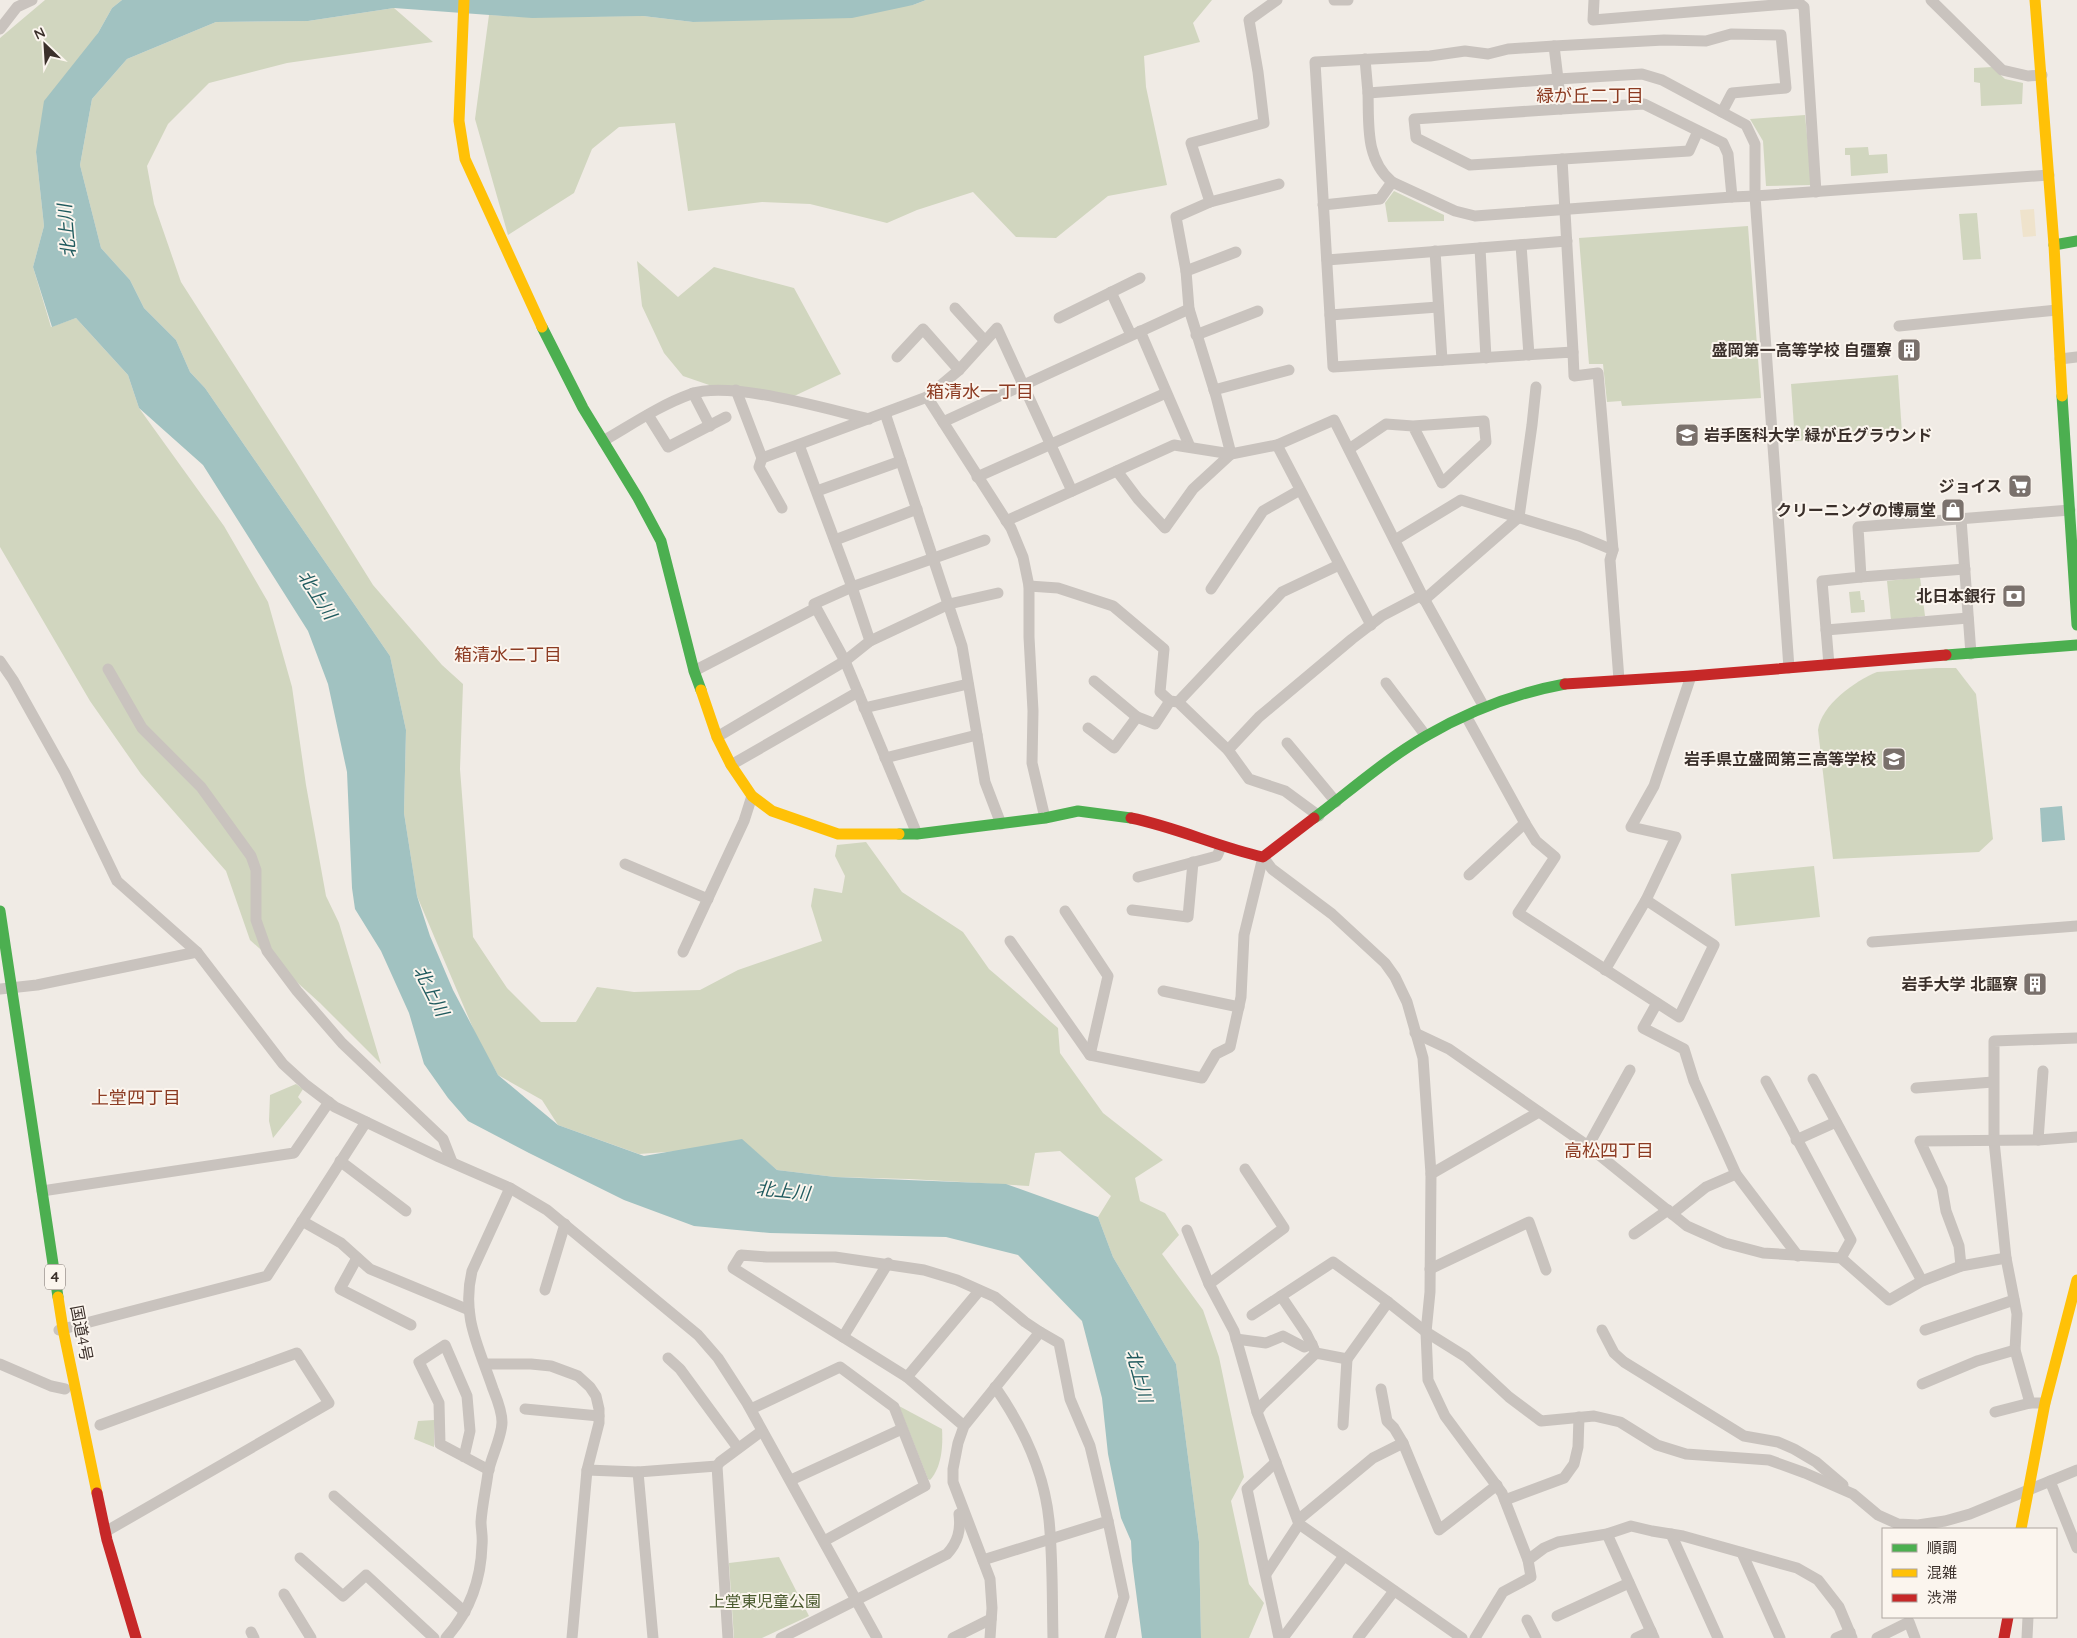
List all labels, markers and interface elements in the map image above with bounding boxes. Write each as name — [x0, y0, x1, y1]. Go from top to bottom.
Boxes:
north arrow — [20, 20, 70, 70]
text: N — [31, 23, 48, 44]
district label: 緑が丘二丁目 — [1536, 84, 1644, 107]
water label: 北上川 — [53, 201, 80, 259]
building icon: 盛岡第一高等学校 自彊寮 — [1896, 337, 1922, 363]
place label: 盛岡第一高等学校 自彊寮 — [1712, 340, 1892, 360]
district label: 箱清水一丁目 — [926, 380, 1034, 403]
school or university icon: 岩手医科大学 緑が丘グラウンド — [1674, 422, 1700, 448]
place label: 岩手医科大学 緑が丘グラウンド — [1704, 425, 1932, 445]
supermarket icon: ジョイス — [2007, 473, 2033, 499]
place label: ジョイス — [1938, 476, 2002, 496]
shop icon: クリーニングの博扇堂 — [1940, 497, 1966, 523]
place label: クリーニングの博扇堂 — [1776, 500, 1936, 520]
water label: 北上川 — [293, 566, 343, 625]
bank icon: 北日本銀行 — [2001, 583, 2027, 609]
place label: 北日本銀行 — [1916, 586, 1996, 606]
district label: 箱清水二丁目 — [454, 643, 562, 666]
school or university icon: 岩手県立盛岡第三高等学校 — [1881, 746, 1907, 772]
place label: 岩手県立盛岡第三高等学校 — [1684, 749, 1876, 769]
water label: 北上川 — [409, 961, 455, 1022]
building icon: 岩手大学 北謳寮 — [2022, 971, 2048, 997]
place label: 岩手大学 北謳寮 — [1902, 974, 2018, 994]
district label: 上堂四丁目 — [91, 1086, 181, 1109]
district label: 高松四丁目 — [1564, 1139, 1654, 1162]
water label: 北上川 — [755, 1176, 813, 1205]
road number: 4 — [45, 1264, 65, 1290]
street label: 国道4号 — [67, 1303, 97, 1363]
water label: 北上川 — [1121, 1347, 1158, 1407]
legend — [1882, 1528, 2057, 1618]
text: 順調 — [1927, 1538, 1957, 1557]
text: 混雑 — [1927, 1563, 1957, 1582]
text: 渋滞 — [1927, 1588, 1957, 1607]
park label: 上堂東児童公園 — [709, 1591, 821, 1611]

